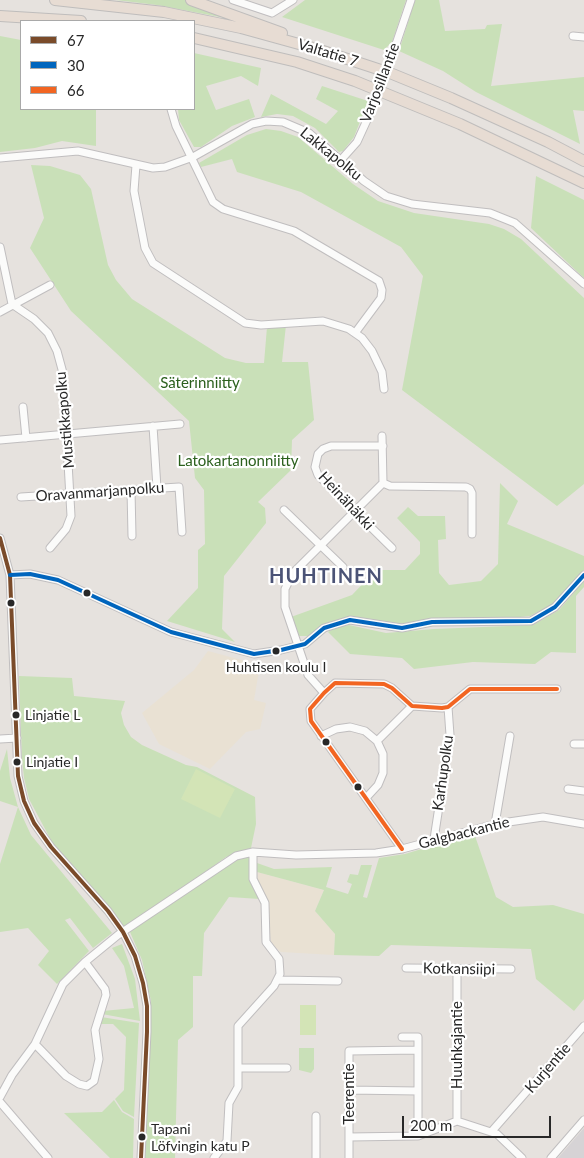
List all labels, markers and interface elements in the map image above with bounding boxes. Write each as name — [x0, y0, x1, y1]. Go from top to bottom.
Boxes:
legend — [20, 20, 195, 110]
text: 67 — [67, 31, 84, 49]
street label: Valtatie 7 — [295, 35, 361, 71]
street label: Varjosillantie — [357, 41, 403, 125]
text: 30 — [67, 56, 84, 74]
text: 66 — [67, 81, 84, 99]
street label: Lakkapolku — [296, 124, 366, 184]
street label: Mustikkapolku — [52, 371, 78, 469]
park label: Säterinniitty — [160, 374, 240, 392]
park label: Latokartanonniitty — [177, 452, 299, 470]
street label: Heinähäkki — [314, 468, 378, 534]
street label: Oravanmarjanpolku — [35, 479, 165, 505]
district label: HUHTINEN — [268, 565, 384, 589]
unlabelled marker — [82, 588, 92, 598]
unlabelled marker — [6, 598, 16, 608]
marker: Huhtisen koulu I — [271, 646, 281, 656]
place label: Huhtisen koulu I — [226, 659, 326, 675]
place label: Linjatie L — [25, 707, 80, 723]
marker: Linjatie L — [11, 710, 21, 720]
street label: Karhupolku — [429, 734, 457, 812]
unlabelled marker — [321, 737, 331, 747]
place label: Linjatie I — [26, 754, 78, 770]
marker: Linjatie I — [12, 757, 22, 767]
unlabelled marker — [353, 782, 363, 792]
street label: Galgbackantie — [417, 813, 511, 853]
street label: Kotkansiipi — [423, 959, 495, 979]
street label: Huuhkajantie — [448, 1001, 466, 1089]
street label: Kurjentie — [521, 1039, 575, 1097]
street label: Teerentie — [340, 1063, 358, 1125]
scale bar — [404, 1106, 553, 1138]
text: 200 m — [410, 1116, 452, 1134]
place label: Tapani Löfvingin katu P — [151, 1121, 250, 1154]
marker: Tapani Löfvingin katu P — [137, 1132, 147, 1142]

